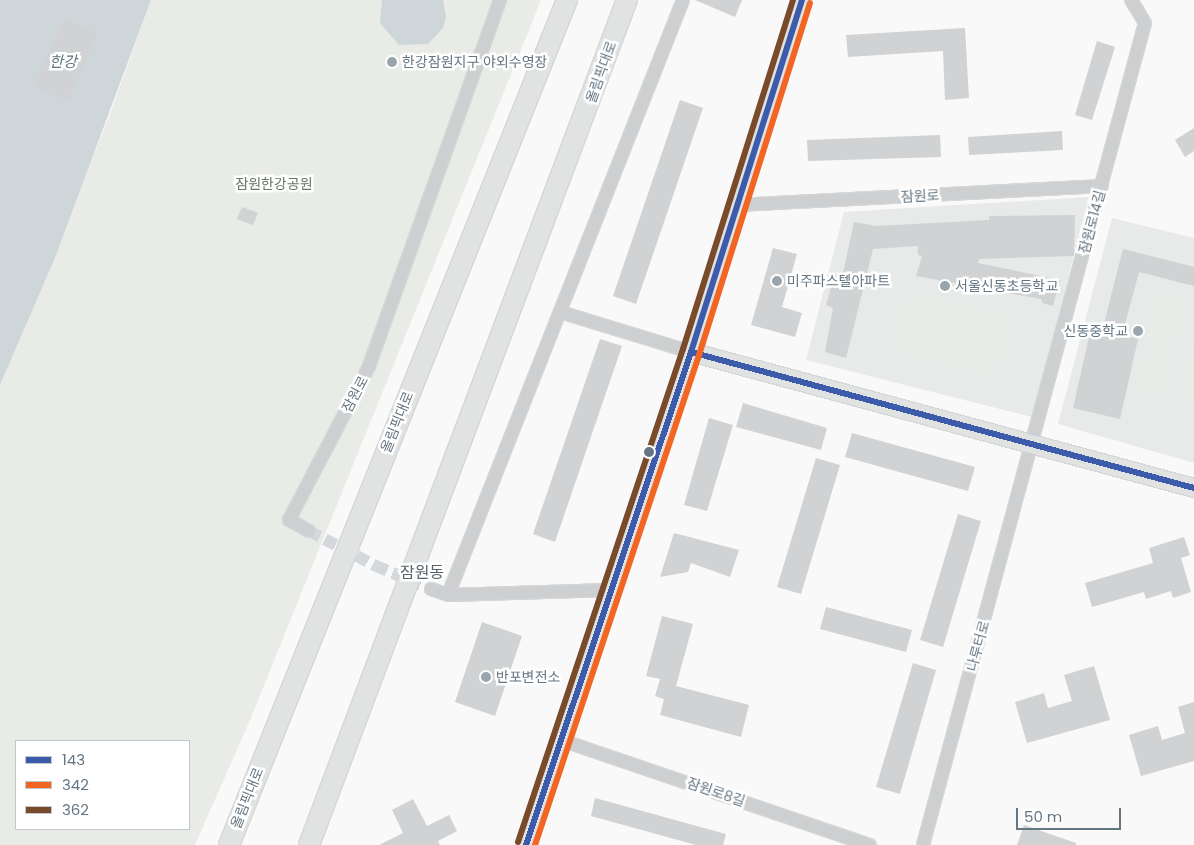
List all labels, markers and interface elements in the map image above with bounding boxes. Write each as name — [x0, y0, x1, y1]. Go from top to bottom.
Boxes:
street label: 올림픽대로 — [582, 39, 620, 105]
water label: 한강 — [49, 53, 77, 71]
place label: 한강잠원지구 야외수영장 — [402, 54, 547, 70]
marker: 한강잠원지구 야외수영장 — [386, 56, 398, 68]
park label: 잠원한강공원 — [235, 176, 313, 192]
street label: 잠원로 — [900, 187, 940, 205]
street label: 잠원로14길 — [1075, 189, 1109, 255]
place label: 미주파스텔아파트 — [787, 273, 890, 289]
marker: 미주파스텔아파트 — [771, 275, 783, 287]
place label: 서울신동초등학교 — [955, 278, 1058, 294]
marker: 서울신동초등학교 — [939, 280, 951, 292]
place label: 신동중학교 — [1064, 323, 1128, 339]
marker: 신동중학교 — [1132, 325, 1144, 337]
street label: 잠원로 — [339, 373, 371, 415]
street label: 올림픽대로 — [377, 389, 417, 455]
unlabelled marker — [644, 447, 654, 457]
district label: 잠원동 — [400, 563, 444, 583]
street label: 나루터로 — [963, 619, 993, 673]
place label: 반포변전소 — [496, 669, 560, 685]
marker: 반포변전소 — [480, 671, 492, 683]
legend — [15, 740, 190, 830]
text: 143 — [62, 749, 85, 770]
street label: 올림픽대로 — [227, 765, 267, 831]
text: 342 — [62, 774, 89, 795]
street label: 잠원로8길 — [685, 774, 747, 810]
scale bar — [1019, 798, 1124, 830]
text: 362 — [62, 799, 89, 820]
text: 50 m — [1024, 806, 1062, 827]

